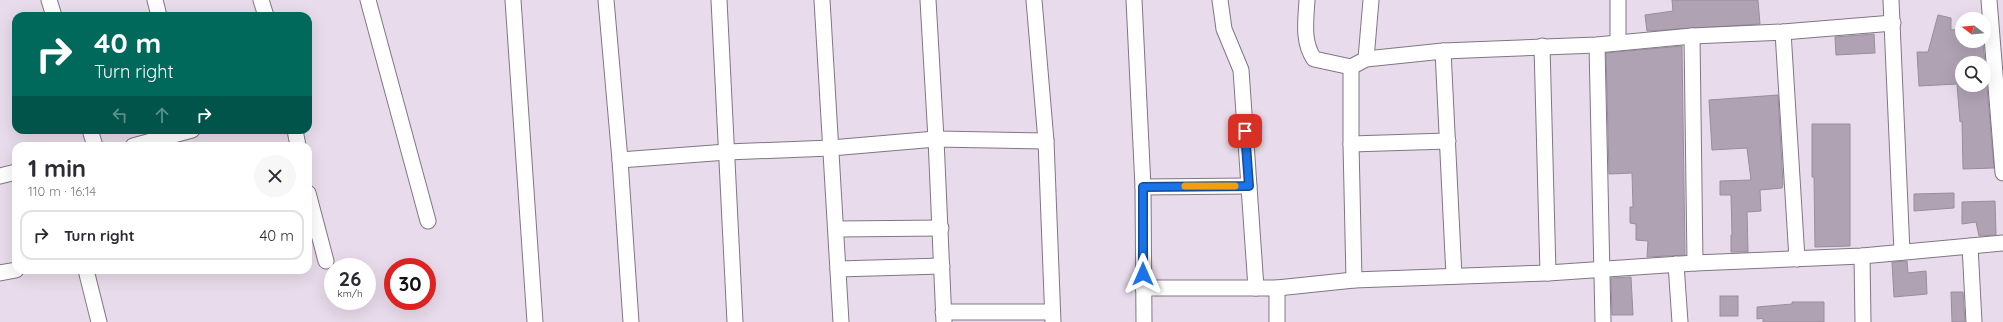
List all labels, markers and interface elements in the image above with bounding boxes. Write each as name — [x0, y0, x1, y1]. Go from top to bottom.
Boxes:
north arrow — [1955, 12, 1991, 48]
map controls — [1955, 12, 1991, 92]
text: 40 m — [94, 25, 161, 60]
icon: right — [28, 28, 80, 80]
button: search — [1955, 56, 1991, 92]
text: Turn right — [94, 60, 174, 83]
icon: left — [109, 104, 131, 126]
icon: ahead — [151, 104, 173, 126]
icon: right — [193, 104, 215, 126]
pin — [1228, 114, 1262, 148]
icon: arrive — [1234, 120, 1256, 142]
text: 1 min — [28, 153, 86, 183]
button: close — [254, 155, 296, 197]
text: 110 m · 16:14 — [28, 183, 96, 199]
icon: right — [30, 224, 52, 246]
text: Turn right — [64, 226, 135, 245]
text: 40 m — [259, 226, 294, 245]
position arrow — [1122, 253, 1164, 295]
speed limit sign: 30 — [384, 258, 436, 310]
text: 26 — [339, 266, 361, 291]
text: km/h — [337, 287, 363, 300]

